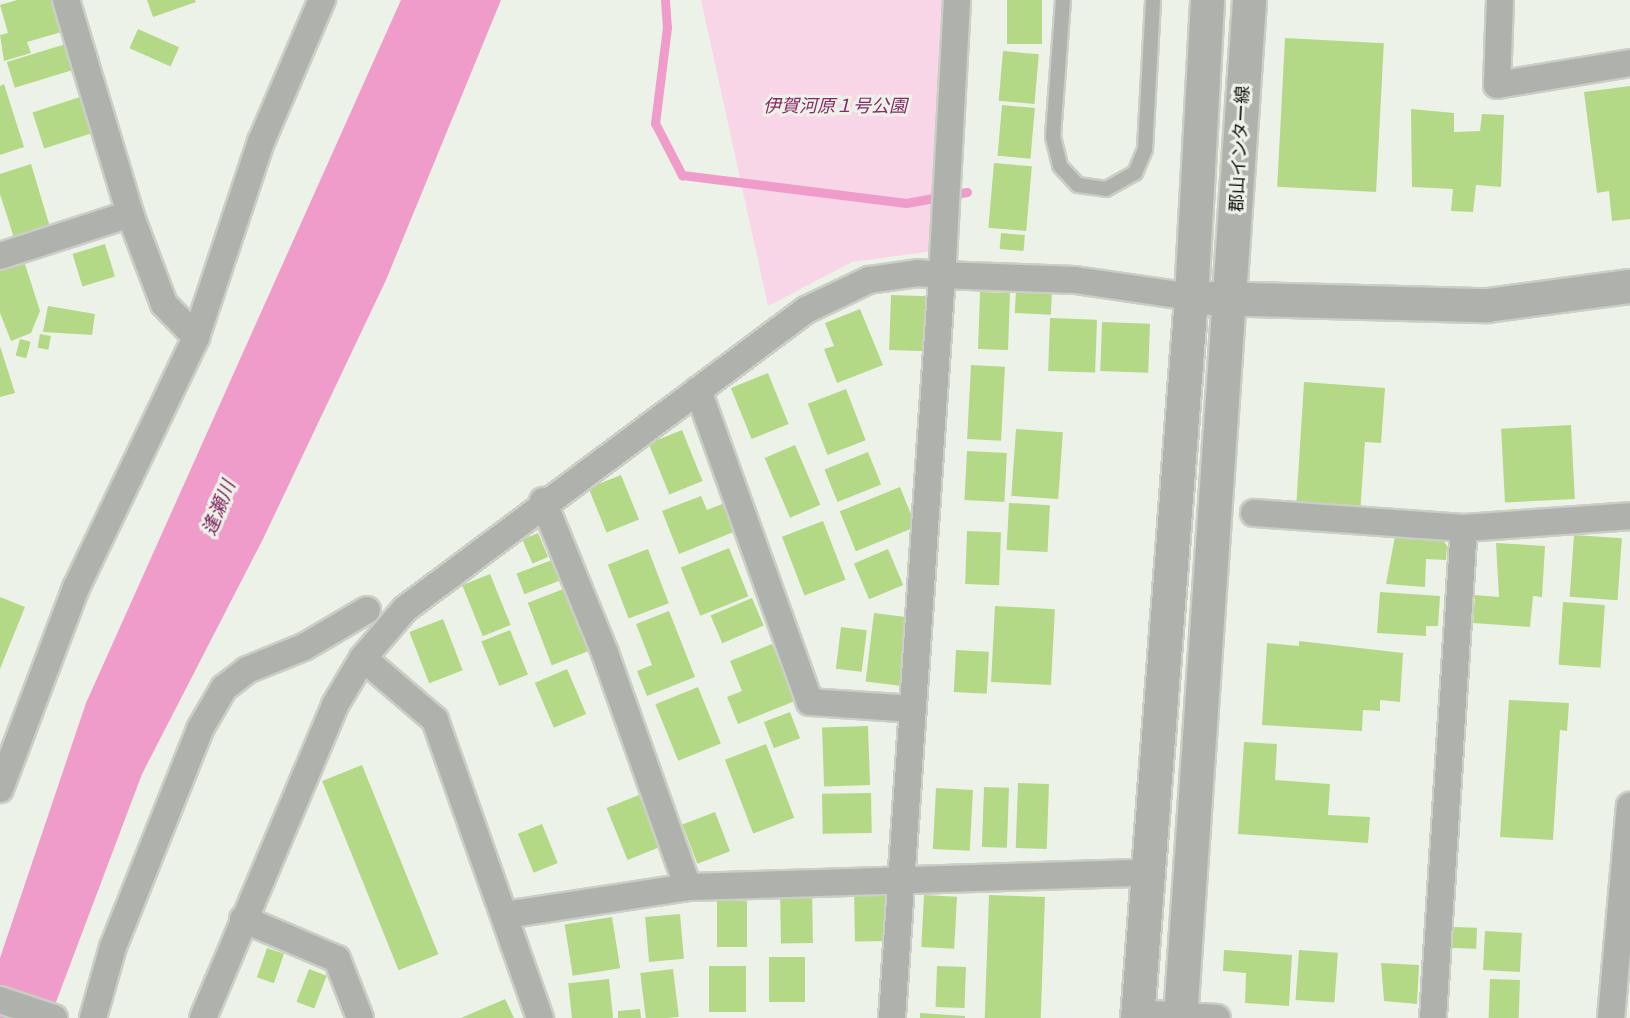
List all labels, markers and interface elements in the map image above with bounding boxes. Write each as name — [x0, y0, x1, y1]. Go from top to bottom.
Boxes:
street label: 郡山インター線 — [1226, 86, 1254, 212]
park label: 伊賀河原１号公園 — [763, 95, 907, 117]
water label: 逢瀬川 — [198, 477, 240, 539]

